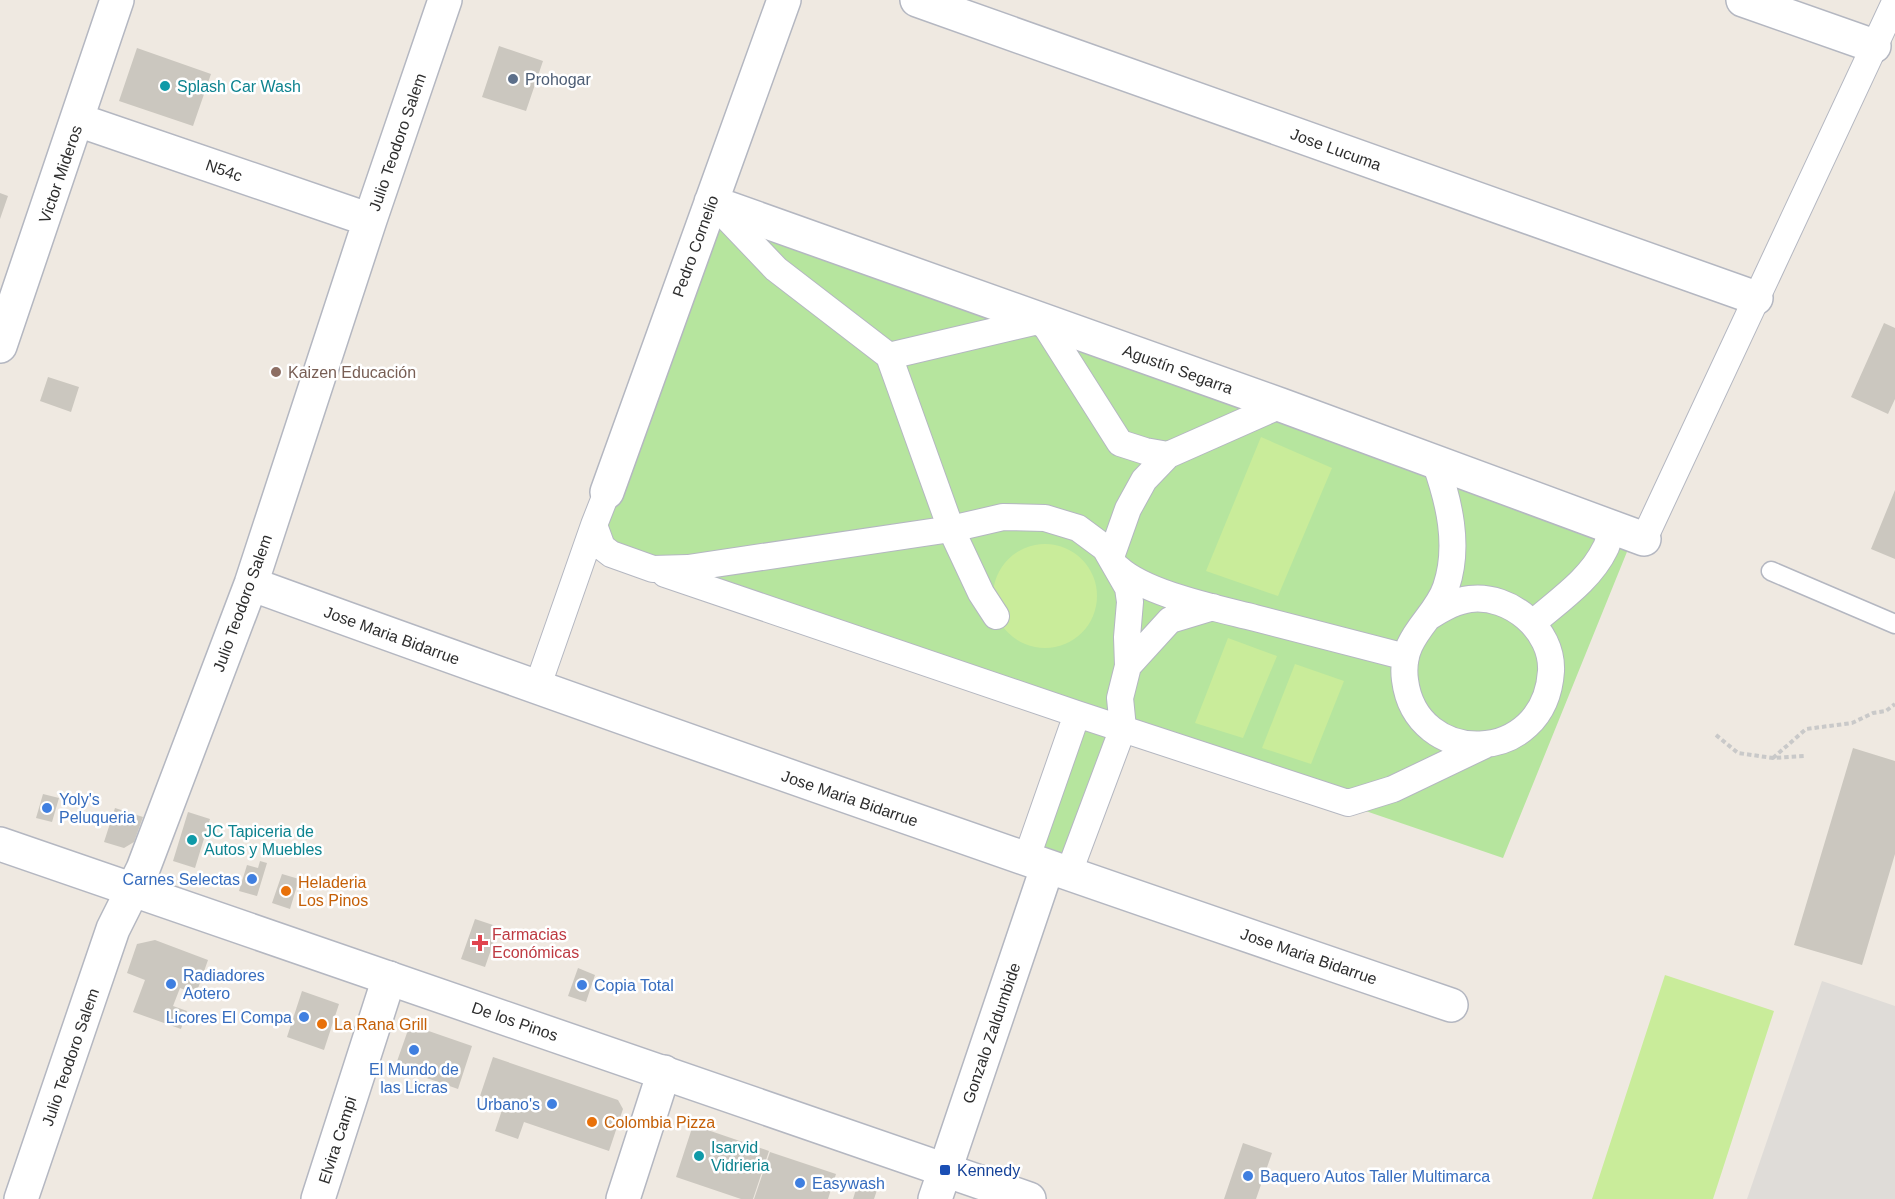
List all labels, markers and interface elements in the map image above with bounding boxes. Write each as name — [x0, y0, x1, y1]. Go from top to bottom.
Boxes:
street label: Julio Teodoro Salem — [366, 71, 429, 213]
place label: Prohogar — [525, 71, 591, 88]
marker: Prohogar — [506, 72, 520, 86]
place label: Splash Car Wash — [177, 78, 301, 95]
marker: Splash Car Wash — [158, 79, 172, 93]
street label: Victor Mideros — [36, 123, 85, 225]
street label: Jose Lucuma — [1288, 125, 1384, 174]
street label: N54c — [203, 156, 244, 185]
street label: Pedro Cornelio — [669, 193, 722, 299]
street label: Agustín Segarra — [1121, 342, 1235, 397]
place label: Kaizen Educación — [288, 364, 416, 381]
marker: Kaizen Educación — [269, 365, 283, 379]
street label: Julio Teodoro Salem — [210, 532, 275, 674]
street label: Jose Maria Bidarrue — [322, 603, 462, 668]
street label: Jose Maria Bidarrue — [779, 767, 920, 830]
place label: Yoly's Peluqueria — [59, 791, 136, 826]
marker: Yoly's Peluqueria — [40, 801, 54, 815]
place label: JC Tapiceria de Autos y Muebles — [204, 823, 322, 858]
marker: JC Tapiceria de Autos y Muebles — [185, 833, 199, 847]
place label: Carnes Selectas — [123, 871, 240, 888]
marker: Carnes Selectas — [245, 872, 259, 886]
place label: Heladeria Los Pinos — [298, 874, 368, 909]
marker: Heladeria Los Pinos — [279, 884, 293, 898]
street label: Jose Maria Bidarrue — [1238, 925, 1379, 988]
place label: Farmacias Económicas — [492, 926, 579, 961]
marker: Farmacias Económicas — [473, 936, 487, 950]
street label: Gonzalo Zaldumbide — [959, 961, 1024, 1106]
place label: Radiadores Aotero — [183, 967, 265, 1002]
marker: Radiadores Aotero — [164, 977, 178, 991]
place label: Copia Total — [594, 977, 674, 994]
marker: Copia Total — [575, 978, 589, 992]
street label: Julio Teodoro Salem — [39, 986, 102, 1128]
street label: De los Pinos — [470, 999, 560, 1044]
place label: Licores El Compa — [166, 1009, 292, 1026]
marker: Licores El Compa — [297, 1010, 311, 1024]
place label: La Rana Grill — [334, 1016, 427, 1033]
marker: La Rana Grill — [315, 1017, 329, 1031]
marker: El Mundo de las Licras — [407, 1043, 421, 1057]
place label: El Mundo de las Licras — [369, 1061, 459, 1096]
street label: Elvira Campi — [315, 1094, 360, 1186]
place label: Urbano's — [476, 1096, 540, 1113]
marker: Urbano's — [545, 1097, 559, 1111]
place label: Colombia Pizza — [604, 1114, 715, 1131]
marker: Colombia Pizza — [585, 1115, 599, 1129]
place label: Isarvid Vidrieria — [711, 1139, 770, 1174]
marker: Isarvid Vidrieria — [692, 1149, 706, 1163]
place label: Kennedy — [957, 1162, 1020, 1179]
marker: Kennedy — [938, 1163, 952, 1177]
place label: Baquero Autos Taller Multimarca — [1260, 1168, 1490, 1185]
marker: Baquero Autos Taller Multimarca — [1241, 1169, 1255, 1183]
place label: Easywash — [812, 1175, 885, 1192]
marker: Easywash — [793, 1176, 807, 1190]

